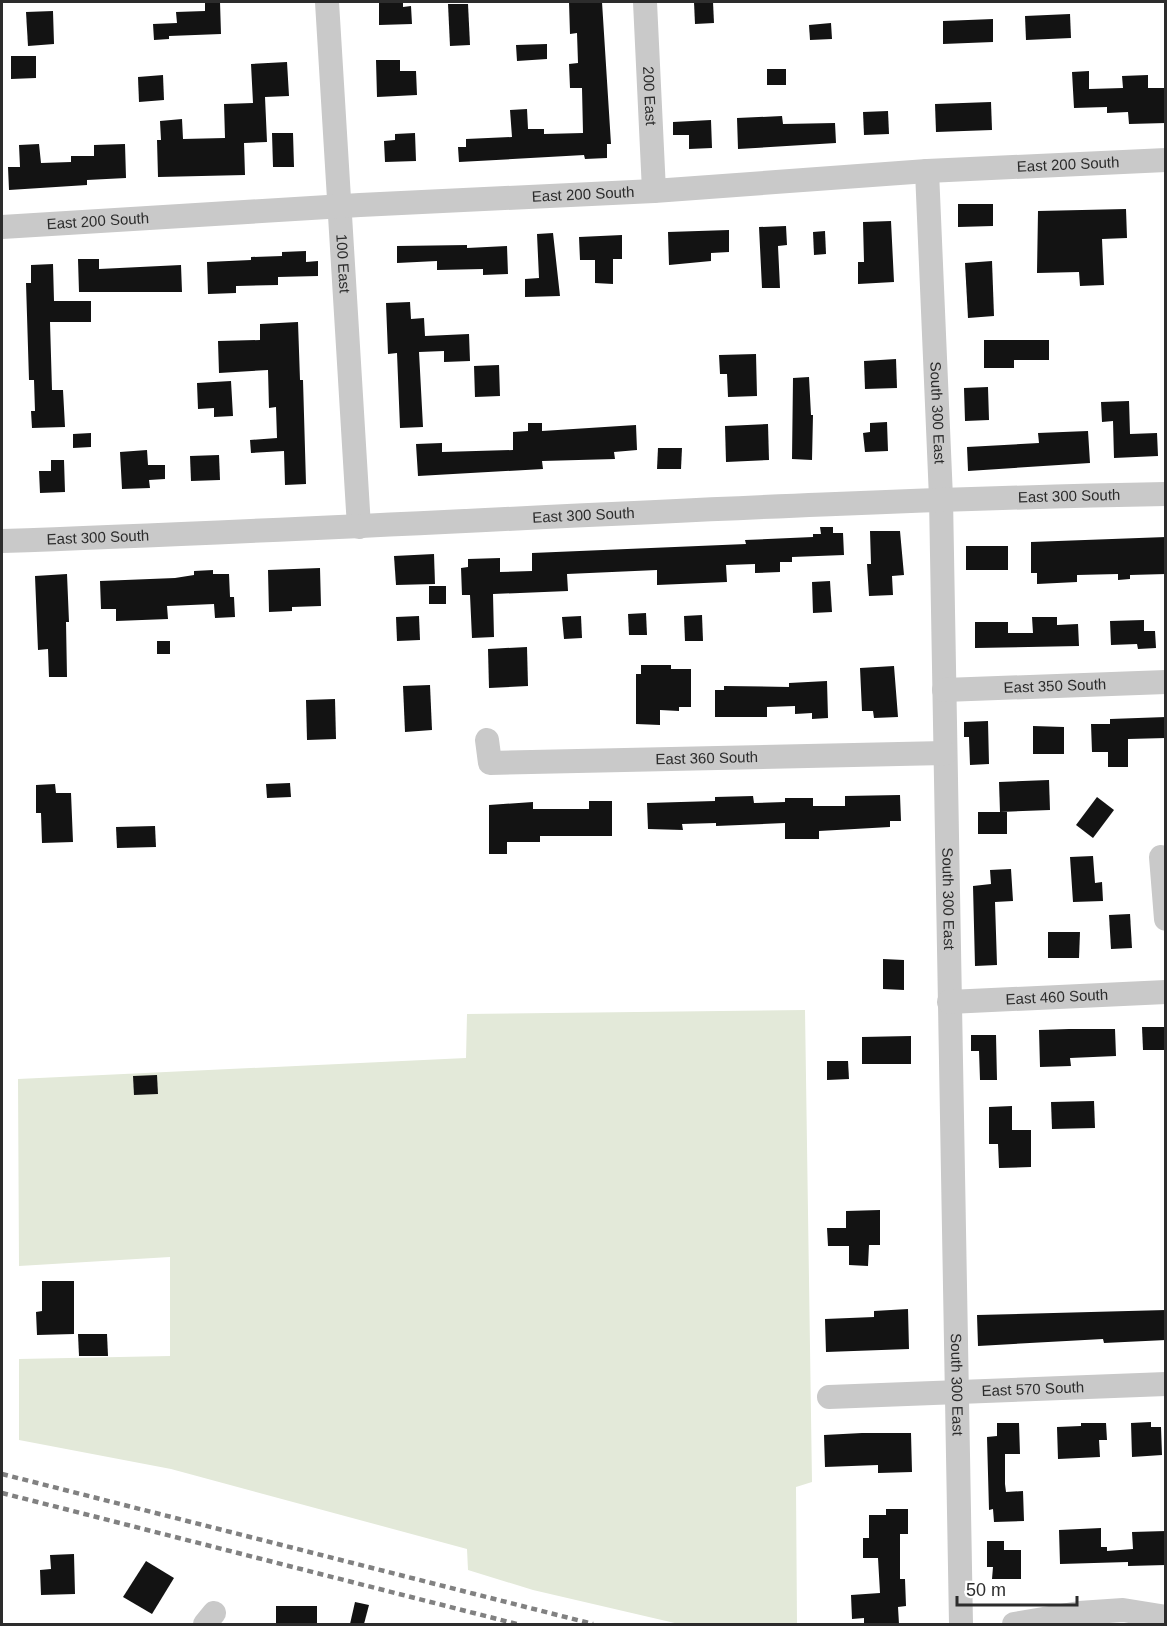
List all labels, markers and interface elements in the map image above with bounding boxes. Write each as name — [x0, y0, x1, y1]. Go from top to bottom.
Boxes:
street label: 200 East — [640, 66, 660, 127]
street label: East 200 South — [1016, 153, 1120, 175]
street label: East 200 South — [531, 183, 635, 205]
street label: East 200 South — [46, 209, 150, 232]
street label: 100 East — [333, 233, 354, 294]
street label: South 300 East — [927, 361, 949, 465]
street label: East 300 South — [1017, 486, 1121, 506]
street label: East 300 South — [532, 504, 635, 526]
street label: East 300 South — [46, 526, 150, 547]
street label: East 350 South — [1003, 675, 1106, 696]
street label: East 360 South — [655, 748, 758, 767]
street label: South 300 East — [939, 847, 958, 951]
street label: East 460 South — [1005, 986, 1109, 1007]
street label: South 300 East — [948, 1333, 967, 1437]
street label: East 570 South — [981, 1378, 1084, 1399]
scale bar — [957, 1569, 1077, 1607]
text: 50 m — [966, 1580, 1006, 1600]

